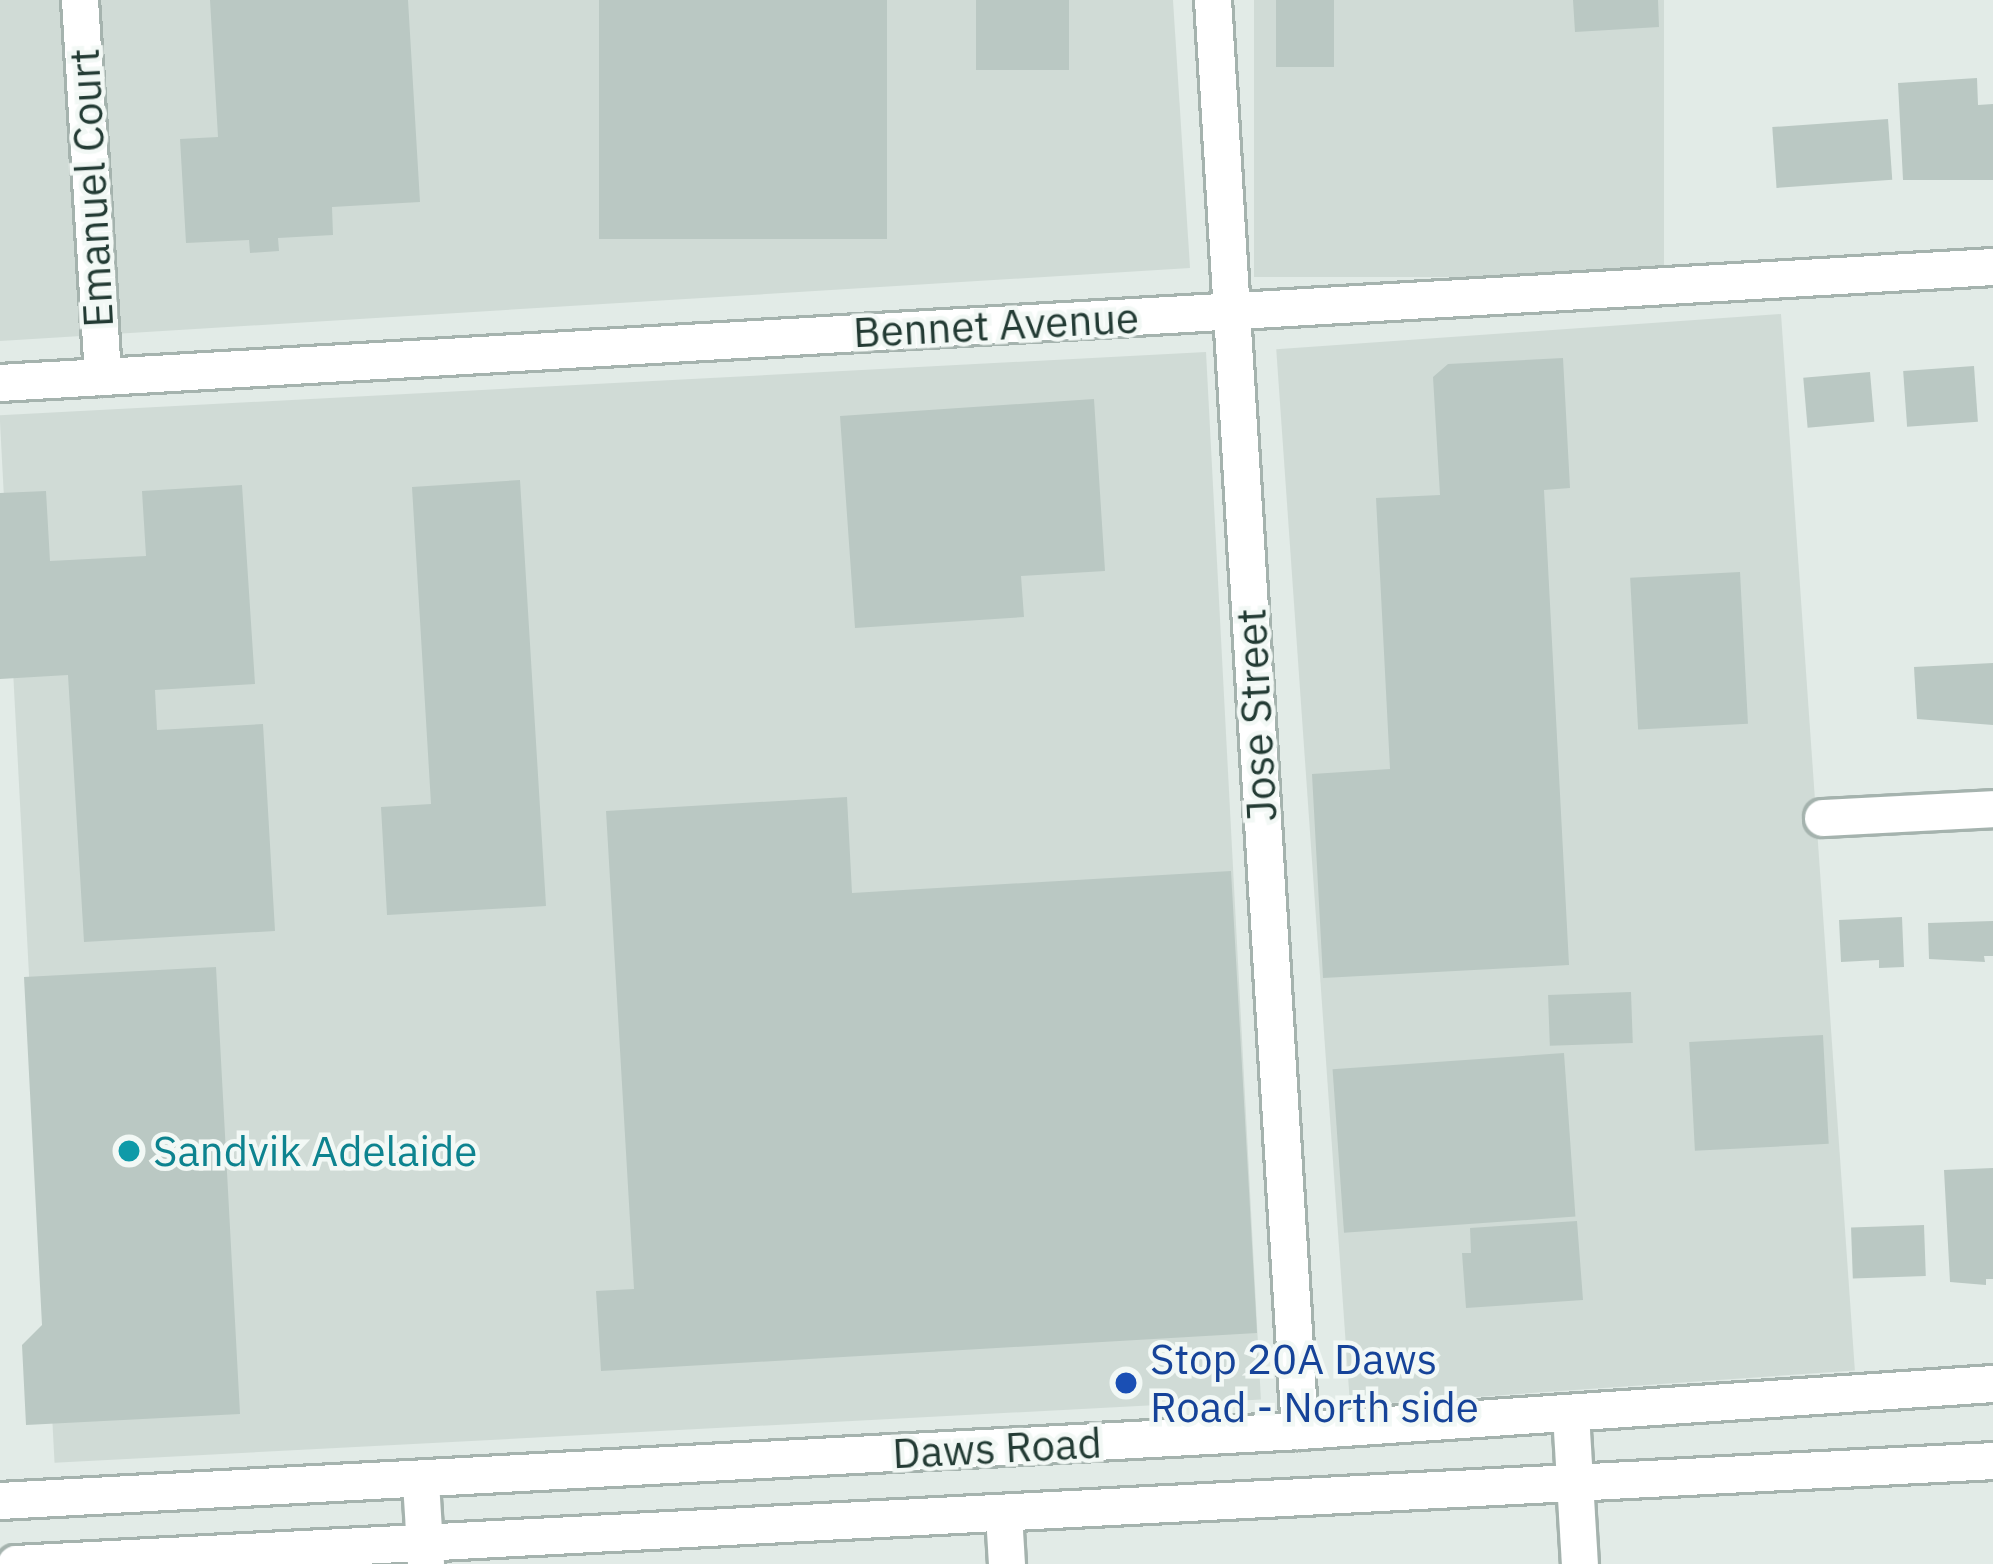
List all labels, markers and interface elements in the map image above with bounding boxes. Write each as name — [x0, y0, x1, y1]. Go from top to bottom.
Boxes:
street label: Emanuel Court — [59, 47, 123, 329]
street label: Bennet Avenue — [852, 292, 1140, 358]
street label: Jose Street — [1225, 607, 1287, 823]
place label: Sandvik Adelaide — [153, 1126, 477, 1176]
marker: Sandvik Adelaide — [116, 1138, 142, 1164]
place label: Stop 20A Daws Road - North side — [1150, 1334, 1479, 1432]
marker: Stop 20A Daws Road - North side — [1113, 1370, 1139, 1396]
street label: Daws Road — [891, 1417, 1103, 1479]

